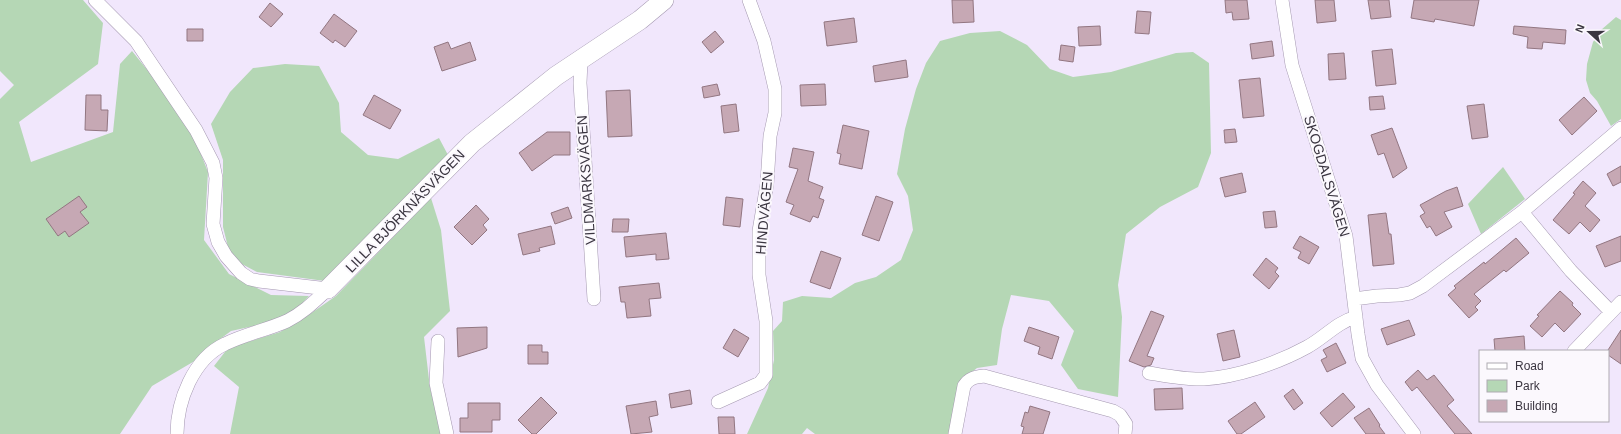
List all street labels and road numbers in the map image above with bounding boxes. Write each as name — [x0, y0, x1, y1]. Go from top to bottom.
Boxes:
street label: SKOGDALSVÄGEN — [1301, 113, 1353, 239]
street label: VILDMARKSVÄGEN — [573, 115, 599, 245]
street label: LILLA BJÖRKNÄSVÄGEN — [341, 146, 468, 276]
street label: HINDVÄGEN — [752, 171, 776, 255]

